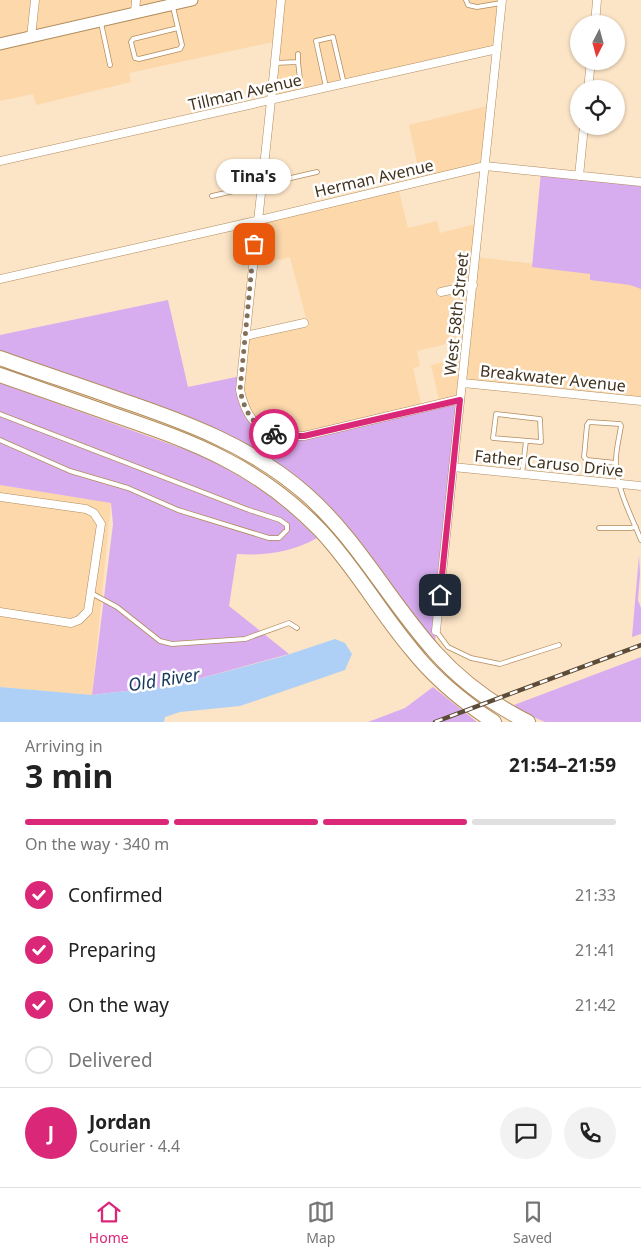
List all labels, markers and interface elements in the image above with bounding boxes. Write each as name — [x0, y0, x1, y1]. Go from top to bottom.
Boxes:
north arrow — [570, 15, 625, 70]
map controls — [570, 15, 625, 135]
street label: Tillman Avenue — [186, 68, 304, 116]
button: locate — [570, 80, 625, 135]
street label: Herman Avenue — [312, 154, 436, 202]
callout: Tina's — [216, 159, 292, 194]
text: Tina's — [231, 165, 276, 187]
pin — [233, 223, 275, 265]
icon: bag — [240, 230, 268, 258]
street label: West 58th Street — [439, 251, 473, 377]
street label: Breakwater Avenue — [479, 359, 627, 397]
courier — [249, 409, 299, 459]
icon: bike — [260, 420, 288, 448]
street label: Father Caruso Drive — [474, 444, 624, 482]
pin — [419, 574, 461, 616]
icon: home — [426, 581, 454, 609]
water label: Old River — [126, 661, 202, 697]
text: Arriving in — [25, 735, 103, 757]
text: 21:54–21:59 — [509, 752, 616, 778]
text: 3 min — [25, 754, 113, 797]
text: On the way · 340 m — [25, 833, 169, 855]
icon: check — [25, 881, 53, 909]
text: Confirmed — [68, 882, 163, 908]
text: 21:33 — [575, 884, 616, 906]
icon: check — [25, 936, 53, 964]
text: Preparing — [68, 937, 156, 963]
text: 21:41 — [575, 939, 616, 961]
icon: check — [25, 991, 53, 1019]
text: On the way — [68, 992, 169, 1018]
text: 21:42 — [575, 994, 616, 1016]
text: Delivered — [68, 1047, 153, 1073]
button: chat — [500, 1107, 552, 1159]
button: phone — [564, 1107, 616, 1159]
text: Jordan — [89, 1109, 151, 1135]
text: J — [48, 1120, 54, 1146]
text: Courier · 4.4 — [89, 1135, 180, 1157]
tab: Home — [89, 1198, 129, 1247]
tab: Map — [306, 1198, 335, 1247]
tab: Saved — [513, 1198, 552, 1247]

